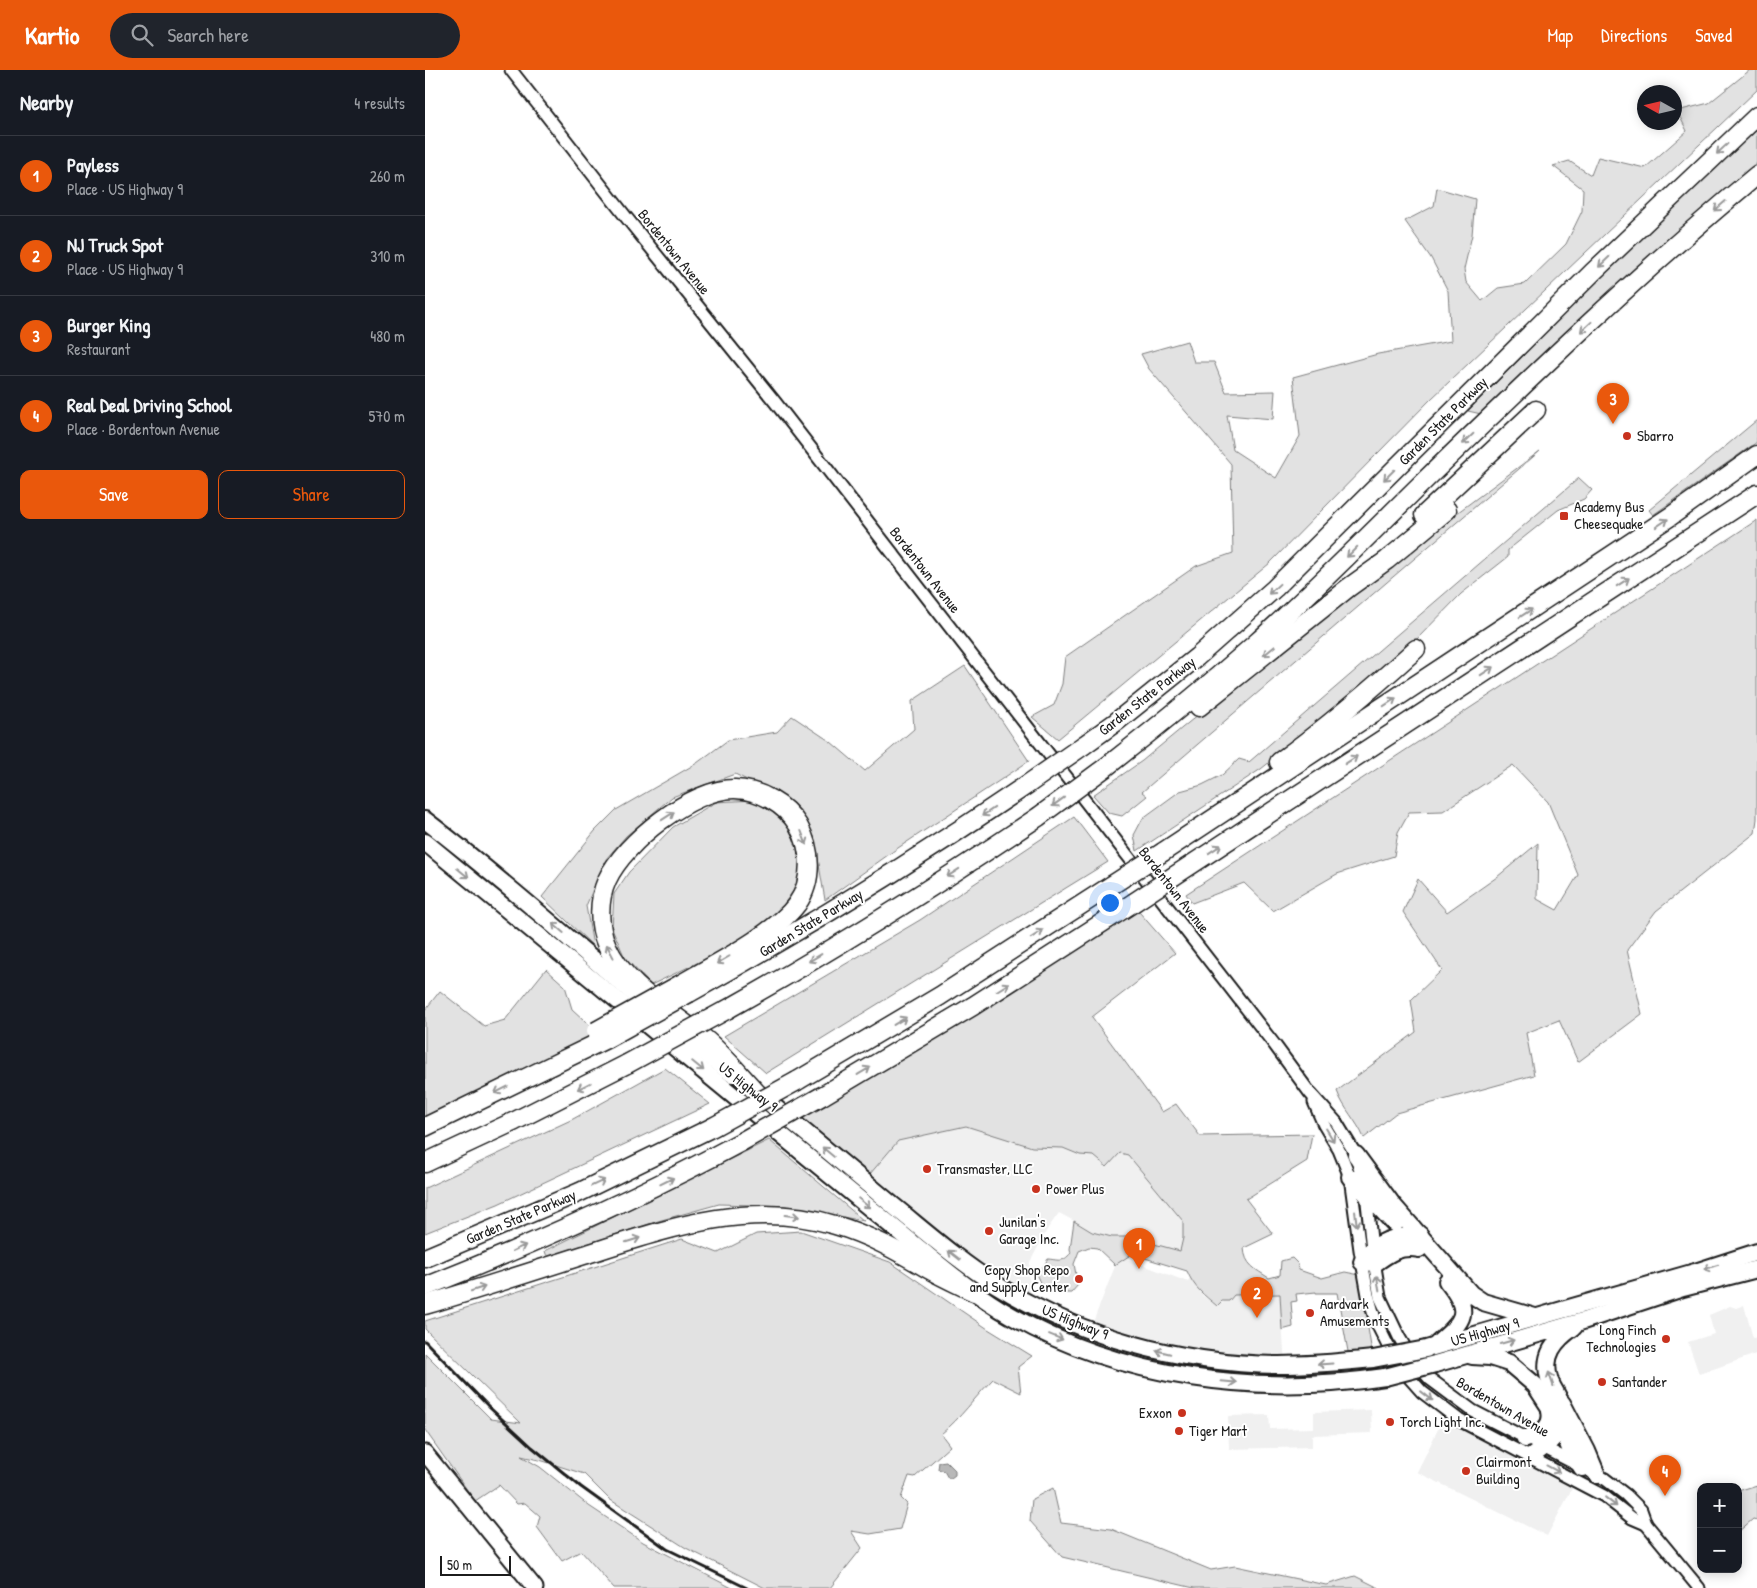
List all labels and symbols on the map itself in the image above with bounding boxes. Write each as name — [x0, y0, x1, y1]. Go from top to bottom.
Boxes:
north arrow — [1637, 85, 1682, 130]
one-way arrow — [1715, 143, 1728, 155]
one-way arrow — [1713, 201, 1726, 212]
street label: Bordentown Avenue — [633, 204, 715, 299]
one-way arrow — [1598, 255, 1610, 268]
one-way arrow — [1580, 321, 1593, 333]
street label: Garden State Parkway — [1394, 372, 1492, 470]
pin: 3 — [1597, 383, 1629, 424]
place label: Sbarro — [1637, 425, 1674, 446]
marker: Sbarro — [1621, 430, 1633, 442]
one-way arrow — [1462, 433, 1474, 445]
one-way arrow — [1383, 469, 1396, 481]
place label: Academy Bus Cheesequake — [1574, 496, 1644, 534]
marker: Academy Bus Cheesequake — [1558, 510, 1570, 522]
one-way arrow — [1654, 518, 1668, 528]
street label: Bordentown Avenue — [885, 522, 966, 617]
one-way arrow — [1346, 546, 1358, 558]
one-way arrow — [1615, 577, 1629, 587]
one-way arrow — [1267, 583, 1280, 595]
one-way arrow — [1519, 607, 1533, 618]
one-way arrow — [1263, 646, 1276, 657]
street label: Garden State Parkway — [1094, 651, 1200, 740]
one-way arrow — [1479, 666, 1493, 676]
one-way arrow — [1383, 697, 1397, 707]
one-way arrow — [1343, 755, 1357, 765]
one-way arrow — [1051, 797, 1065, 807]
one-way arrow — [981, 807, 995, 817]
one-way arrow — [661, 811, 675, 821]
one-way arrow — [800, 830, 809, 845]
street label: Bordentown Avenue — [1134, 842, 1215, 937]
one-way arrow — [1207, 844, 1221, 854]
one-way arrow — [456, 868, 469, 879]
one-way arrow — [947, 868, 961, 878]
street label: Garden State Parkway — [755, 883, 867, 962]
your location — [1097, 890, 1123, 916]
one-way arrow — [552, 922, 565, 934]
one-way arrow — [1030, 929, 1044, 939]
one-way arrow — [605, 943, 615, 958]
one-way arrow — [809, 954, 823, 964]
one-way arrow — [716, 955, 730, 965]
one-way arrow — [996, 981, 1010, 991]
one-way arrow — [892, 1015, 906, 1025]
street label: US Highway 9 — [714, 1057, 783, 1117]
one-way arrow — [691, 1060, 704, 1071]
one-way arrow — [857, 1066, 871, 1076]
one-way arrow — [577, 1082, 592, 1091]
one-way arrow — [494, 1085, 509, 1095]
one-way arrow — [1326, 1128, 1336, 1142]
one-way arrow — [822, 1146, 835, 1157]
place label: Transmaster, LLC — [937, 1158, 1033, 1179]
marker: Transmaster, LLC — [921, 1163, 933, 1175]
one-way arrow — [659, 1176, 674, 1186]
one-way arrow — [590, 1178, 605, 1188]
place label: Power Plus — [1046, 1178, 1105, 1199]
marker: Power Plus — [1030, 1183, 1042, 1195]
street label: Garden State Parkway — [463, 1184, 579, 1249]
one-way arrow — [857, 1197, 870, 1208]
one-way arrow — [784, 1211, 800, 1221]
place label: Junilan's Garage Inc. — [999, 1211, 1059, 1249]
one-way arrow — [1351, 1211, 1361, 1227]
marker: Junilan's Garage Inc. — [983, 1225, 995, 1237]
pin: 1 — [1123, 1228, 1155, 1269]
one-way arrow — [624, 1234, 640, 1244]
one-way arrow — [511, 1242, 526, 1252]
one-way arrow — [948, 1249, 961, 1260]
place label: Copy Shop Repo and Supply Center — [970, 1259, 1069, 1297]
one-way arrow — [1703, 1262, 1719, 1272]
marker: Copy Shop Repo and Supply Center — [1073, 1273, 1085, 1285]
one-way arrow — [1372, 1275, 1382, 1291]
pin: 2 — [1241, 1277, 1273, 1318]
one-way arrow — [469, 1283, 485, 1293]
place label: Aardvark Amusements — [1320, 1293, 1389, 1331]
street label: US Highway 9 — [1039, 1299, 1112, 1345]
marker: Aardvark Amusements — [1304, 1307, 1316, 1319]
street label: US Highway 9 — [1448, 1312, 1522, 1351]
place label: Long Finch Technologies — [1586, 1319, 1656, 1357]
one-way arrow — [1048, 1333, 1063, 1342]
marker: Long Finch Technologies — [1660, 1333, 1672, 1345]
one-way arrow — [1498, 1337, 1514, 1347]
one-way arrow — [1156, 1347, 1172, 1356]
one-way arrow — [1317, 1359, 1333, 1368]
street label: Bordentown Avenue — [1453, 1371, 1554, 1442]
place label: Santander — [1612, 1371, 1667, 1392]
one-way arrow — [1546, 1372, 1555, 1387]
marker: Santander — [1596, 1376, 1608, 1388]
one-way arrow — [1221, 1377, 1237, 1387]
one-way arrow — [1421, 1391, 1434, 1402]
place label: Exxon — [1139, 1402, 1172, 1423]
marker: Exxon — [1176, 1407, 1188, 1419]
place label: Torch Light Inc. — [1400, 1411, 1484, 1432]
marker: Torch Light Inc. — [1384, 1416, 1396, 1428]
place label: Tiger Mart — [1189, 1420, 1248, 1441]
marker: Tiger Mart — [1173, 1425, 1185, 1437]
place label: Clairmont Building — [1476, 1451, 1532, 1489]
pin: 4 — [1649, 1455, 1681, 1496]
marker: Clairmont Building — [1460, 1465, 1472, 1477]
one-way arrow — [1545, 1465, 1560, 1474]
one-way arrow — [1604, 1496, 1617, 1507]
scale bar — [440, 1553, 511, 1576]

